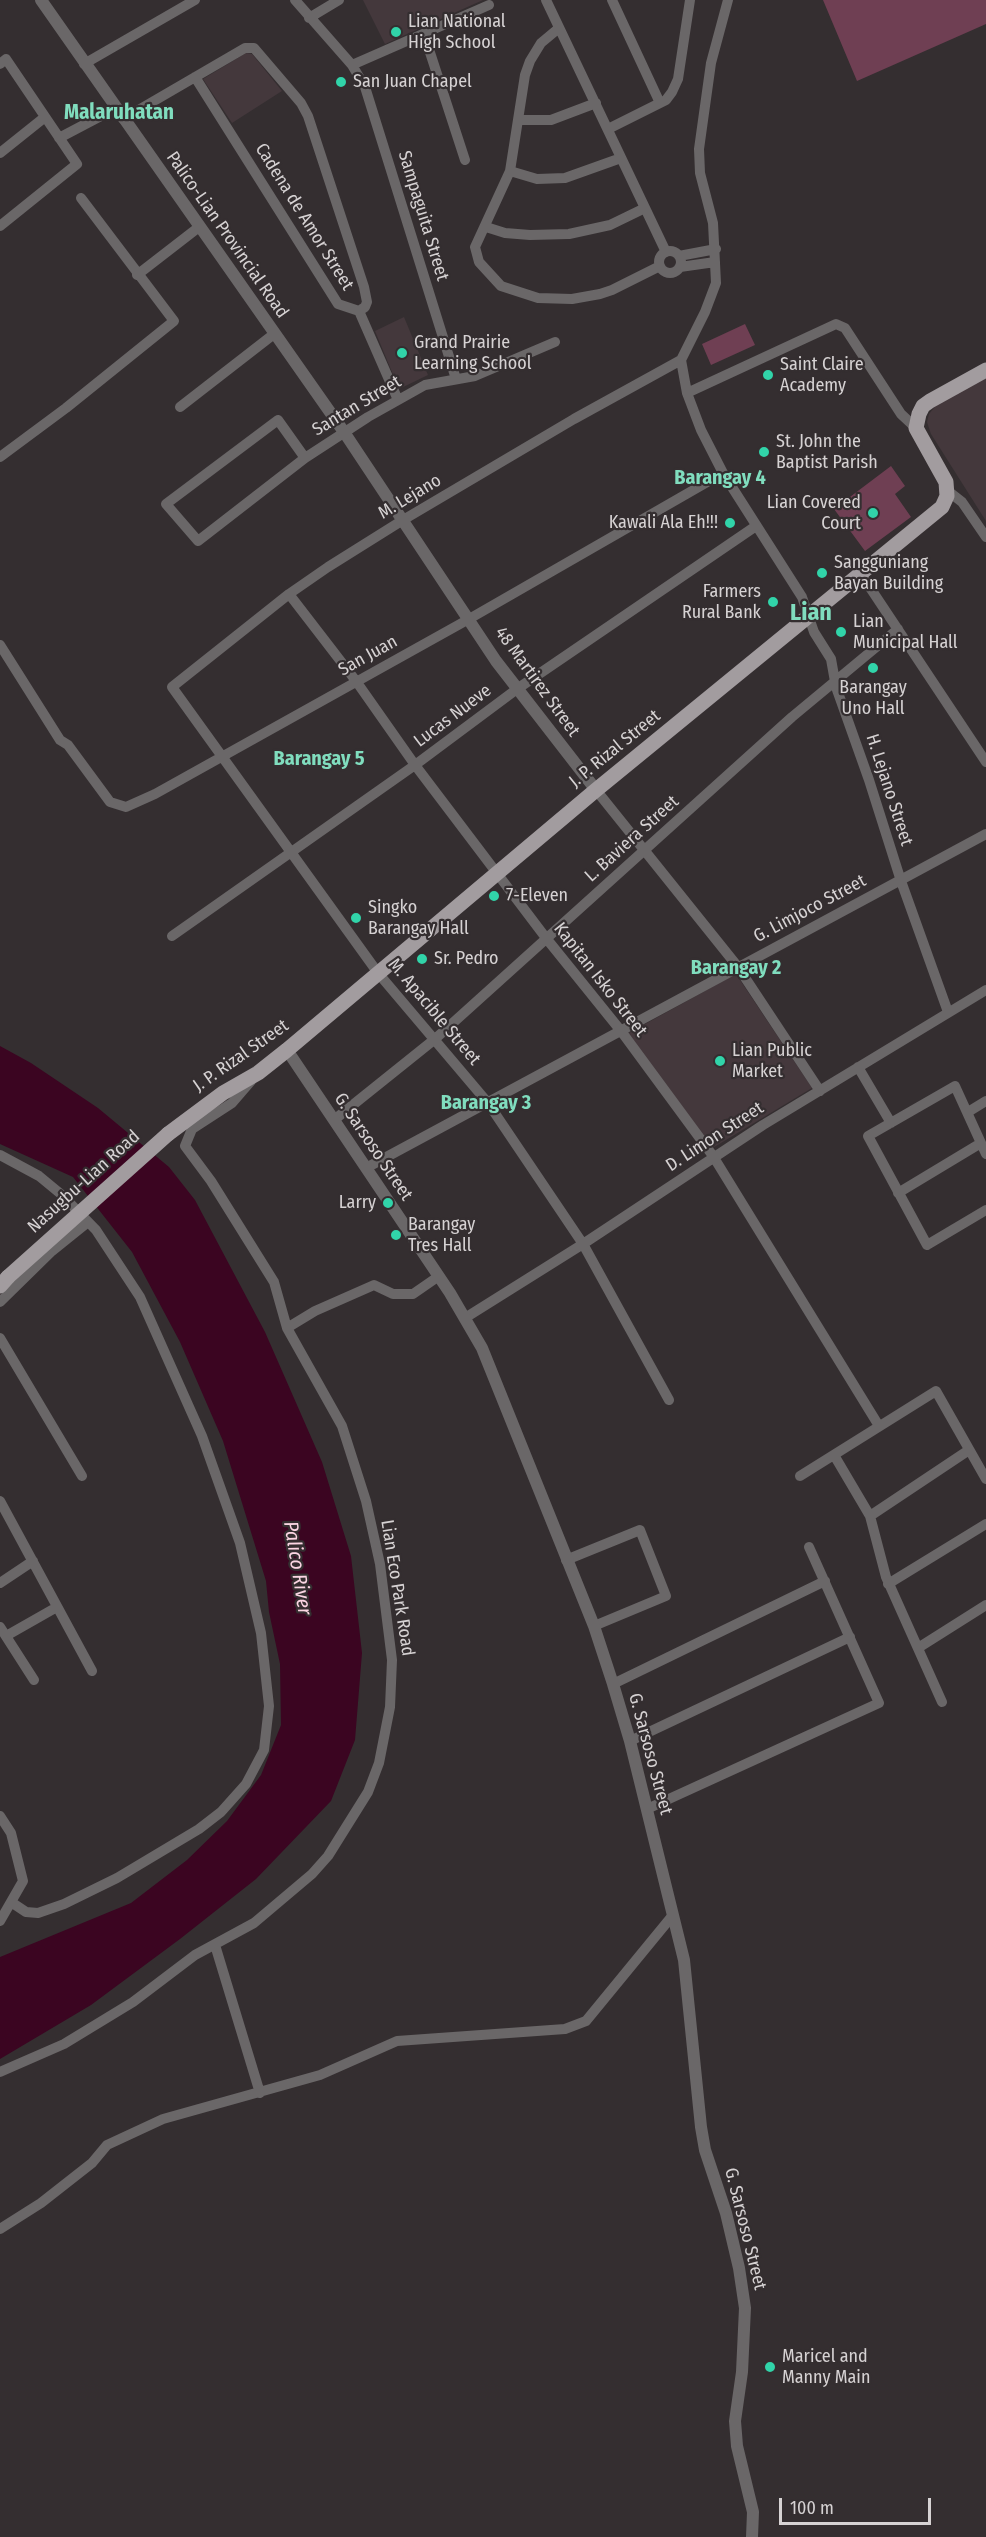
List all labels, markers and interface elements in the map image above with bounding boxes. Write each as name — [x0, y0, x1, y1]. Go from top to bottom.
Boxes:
place label: Lian National High School — [408, 11, 506, 54]
marker: Lian National High School — [389, 25, 403, 39]
place label: San Juan Chapel — [353, 71, 472, 93]
marker: San Juan Chapel — [334, 75, 348, 89]
district label: Malaruhatan — [64, 100, 174, 126]
street label: Cadena de Amor Street — [250, 140, 358, 294]
street label: Palico-Lian Provincial Road — [161, 148, 293, 322]
street label: Sampaguita Street — [393, 148, 453, 284]
place label: Grand Prairie Learning School — [414, 332, 531, 374]
marker: Grand Prairie Learning School — [395, 346, 409, 360]
place label: Saint Claire Academy — [780, 354, 864, 397]
marker: Saint Claire Academy — [761, 368, 775, 382]
street label: Santan Street — [309, 371, 405, 441]
place label: St. John the Baptist Parish — [776, 431, 878, 474]
marker: St. John the Baptist Parish — [757, 445, 771, 459]
district label: Barangay 4 — [674, 466, 766, 490]
street label: M. Lejano — [375, 470, 445, 524]
place label: Lian Covered Court — [767, 492, 861, 534]
marker: Lian Covered Court — [866, 506, 880, 520]
place label: Kawali Ala Eh!!! — [609, 512, 718, 534]
marker: Kawali Ala Eh!!! — [723, 516, 737, 530]
place label: Sangguniang Bayan Building — [834, 552, 943, 594]
marker: Sangguniang Bayan Building — [815, 566, 829, 580]
place label: Farmers Rural Bank — [682, 581, 761, 624]
marker: Farmers Rural Bank — [766, 595, 780, 609]
district label: Lian — [790, 599, 832, 627]
place label: Lian Municipal Hall — [853, 611, 958, 654]
street label: 48 Martirez Street — [490, 623, 584, 741]
marker: Lian Municipal Hall — [834, 625, 848, 639]
street label: San Juan — [335, 631, 401, 681]
marker: Barangay Uno Hall — [866, 661, 880, 675]
place label: Barangay Uno Hall — [839, 677, 907, 720]
street label: Lucas Nueve — [410, 680, 496, 752]
street label: J. P. Rizal Street — [565, 706, 665, 792]
street label: H. Lejano Street — [861, 731, 917, 849]
district label: Barangay 5 — [274, 747, 364, 771]
street label: L. Baviera Street — [581, 791, 683, 887]
street label: G. Limjoco Street — [750, 870, 870, 948]
place label: 7-Eleven — [506, 885, 568, 907]
marker: 7-Eleven — [487, 889, 501, 903]
place label: Singko Barangay Hall — [368, 897, 469, 940]
marker: Singko Barangay Hall — [349, 911, 363, 925]
street label: Kapitan Isko Street — [549, 919, 651, 1041]
place label: Sr. Pedro — [434, 948, 498, 970]
marker: Sr. Pedro — [415, 952, 429, 966]
street label: M. Apacible Street — [383, 954, 485, 1070]
district label: Barangay 2 — [691, 956, 781, 980]
street label: J. P. Rizal Street — [189, 1015, 293, 1097]
place label: Lian Public Market — [732, 1040, 812, 1082]
marker: Lian Public Market — [713, 1054, 727, 1068]
street label: G. Sarsoso Street — [329, 1089, 417, 1205]
district label: Barangay 3 — [441, 1091, 531, 1115]
street label: D. Limon Street — [662, 1097, 768, 1177]
street label: Nasugbu-Lian Road — [24, 1126, 144, 1238]
place label: Larry — [339, 1192, 376, 1214]
marker: Larry — [381, 1196, 395, 1210]
place label: Barangay Tres Hall — [408, 1214, 475, 1256]
marker: Barangay Tres Hall — [389, 1228, 403, 1242]
street label: Lian Eco Park Road — [376, 1518, 418, 1658]
water label: Palico River — [278, 1519, 316, 1617]
street label: G. Sarsoso Street — [623, 1691, 677, 1817]
street label: G. Sarsoso Street — [719, 2166, 771, 2292]
place label: Maricel and Manny Main — [782, 2346, 870, 2388]
marker: Maricel and Manny Main — [763, 2360, 777, 2374]
scale bar — [782, 2486, 934, 2524]
text: 100 m — [790, 2497, 834, 2519]

